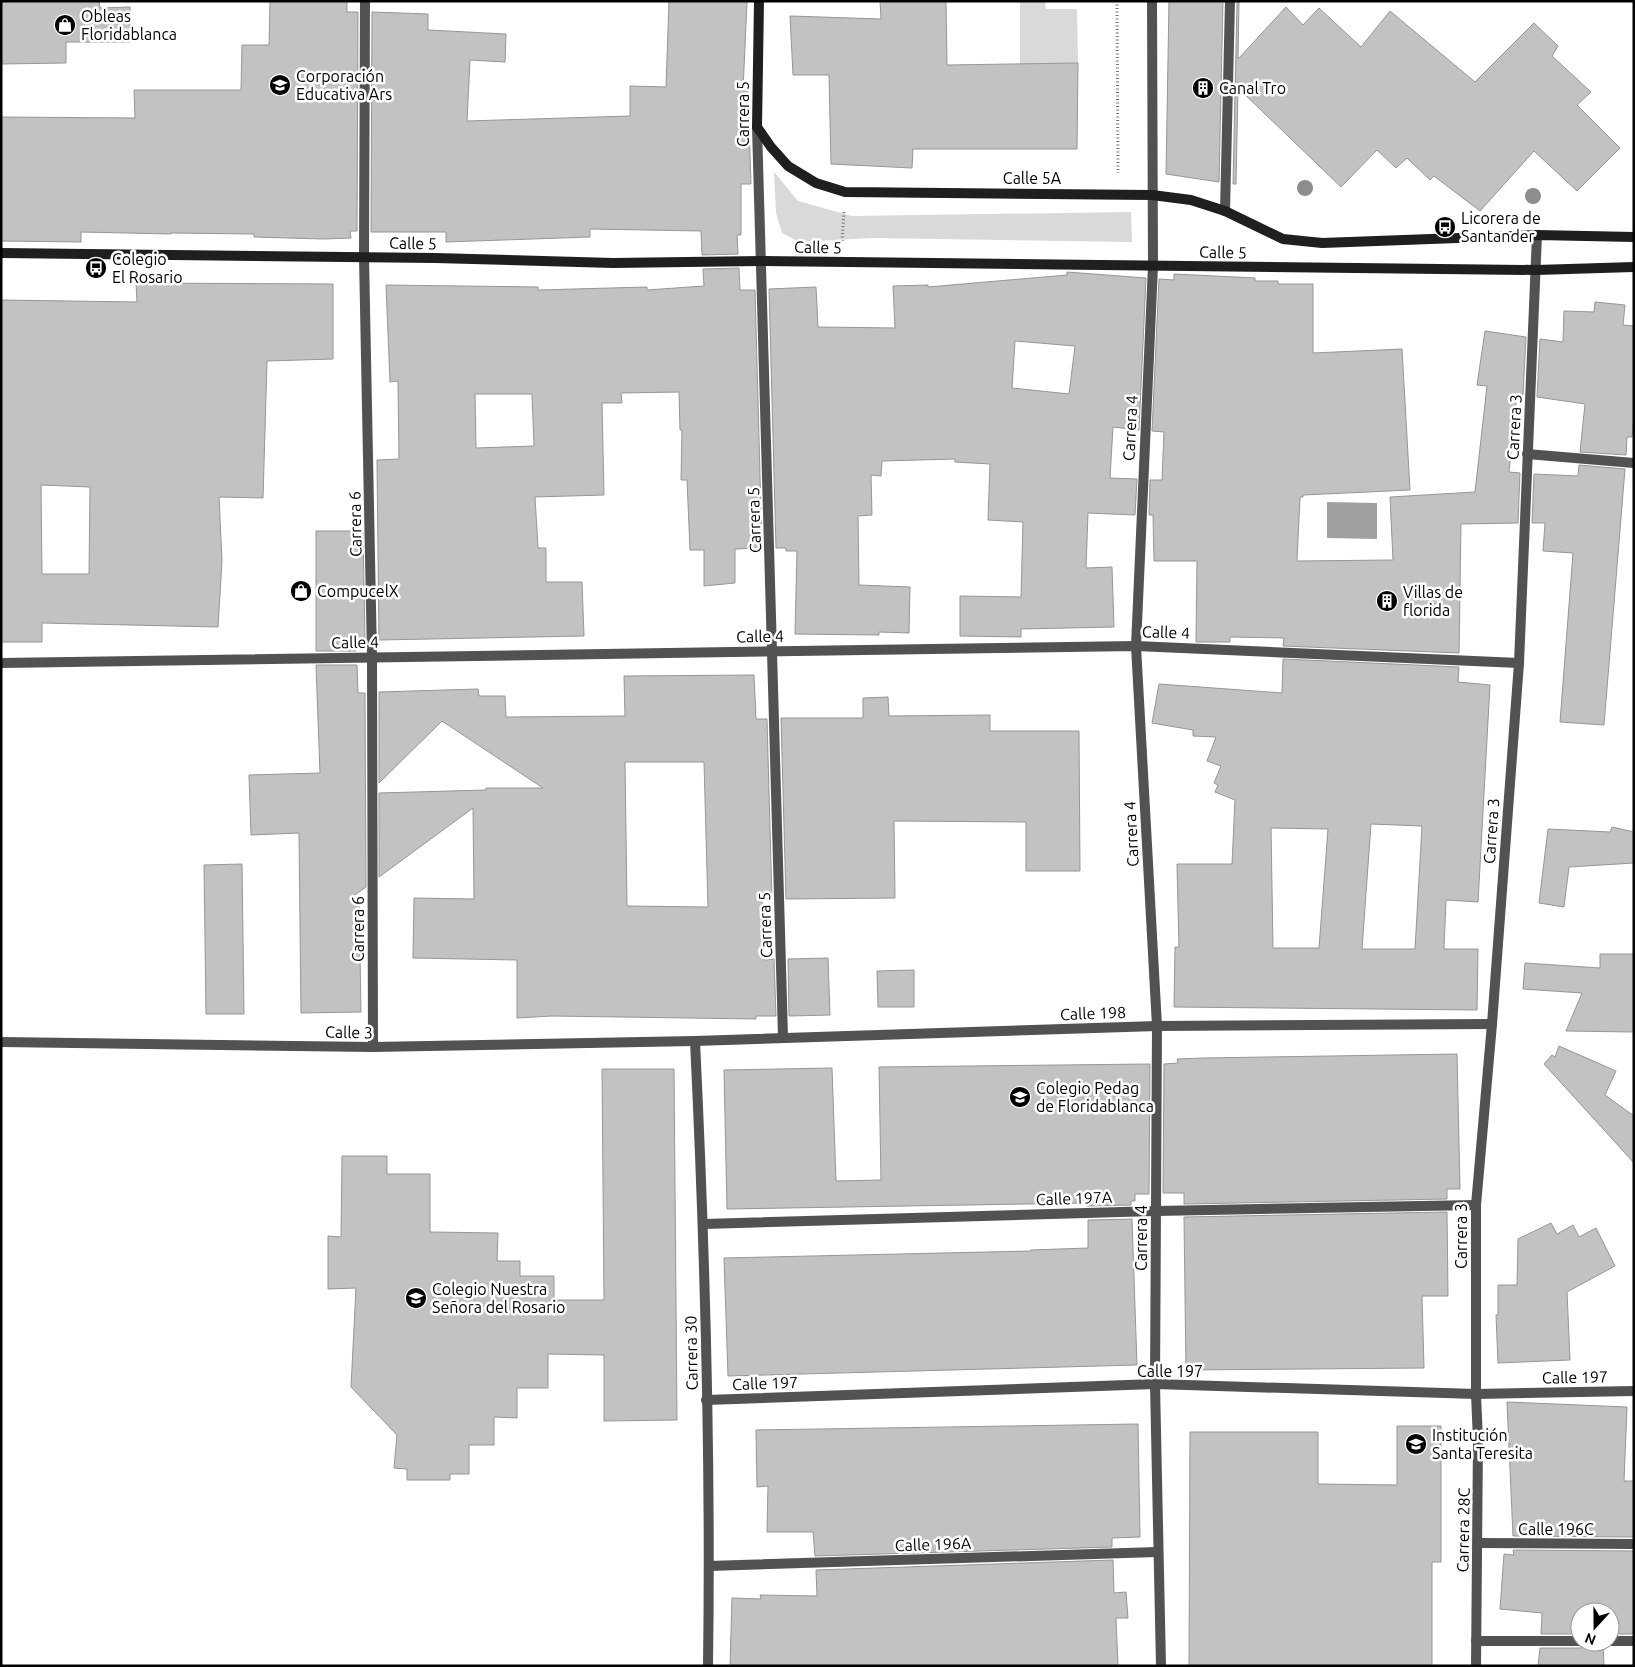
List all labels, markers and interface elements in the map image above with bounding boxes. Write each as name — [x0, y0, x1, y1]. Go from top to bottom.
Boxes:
place label: Obleas Floridablanca — [81, 7, 177, 43]
shop icon: Obleas Floridablanca — [53, 13, 77, 37]
place label: Corporación Educativa Ars — [296, 67, 392, 103]
school or university icon: Corporación Educativa Ars — [268, 73, 292, 97]
building icon: Canal Tro — [1191, 76, 1215, 100]
place label: Canal Tro — [1219, 79, 1286, 97]
street label: Carrera 5 — [734, 81, 752, 147]
street label: Calle 5A — [1003, 169, 1062, 187]
place label: Licorera de Santander — [1461, 209, 1541, 245]
bus stop icon: Licorera de Santander — [1433, 215, 1457, 239]
street label: Calle 5 — [389, 234, 437, 252]
street label: Calle 5 — [794, 238, 842, 256]
street label: Calle 5 — [1199, 243, 1247, 261]
place label: Colegio El Rosario — [112, 250, 183, 286]
bus stop icon: Colegio El Rosario — [84, 256, 108, 280]
street label: Carrera 3 — [1503, 394, 1525, 460]
street label: Carrera 4 — [1119, 395, 1141, 461]
street label: Carrera 5 — [744, 487, 764, 553]
street label: Carrera 6 — [345, 491, 365, 557]
shop icon: CompucelX — [289, 579, 313, 603]
place label: CompucelX — [317, 582, 399, 600]
place label: Villas de florida — [1403, 583, 1463, 619]
building icon: Villas de florida — [1375, 589, 1399, 613]
street label: Calle 4 — [1142, 622, 1190, 642]
street label: Calle 4 — [736, 627, 784, 645]
street label: Calle 4 — [331, 633, 379, 651]
street label: Carrera 3 — [1480, 797, 1502, 865]
street label: Carrera 4 — [1120, 801, 1142, 867]
street label: Carrera 5 — [755, 892, 775, 958]
street label: Carrera 6 — [349, 896, 367, 962]
street label: Calle 198 — [1060, 1003, 1126, 1023]
street label: Calle 3 — [325, 1023, 373, 1041]
place label: Colegio Pedag de Floridablanca — [1036, 1079, 1154, 1115]
school or university icon: Colegio Pedag de Floridablanca — [1008, 1085, 1032, 1109]
street label: Calle 197A — [1036, 1188, 1113, 1208]
street label: Carrera 3 — [1452, 1203, 1470, 1269]
street label: Carrera 4 — [1132, 1205, 1150, 1271]
place label: Colegio Nuestra Señora del Rosario — [432, 1280, 565, 1316]
school or university icon: Colegio Nuestra Señora del Rosario — [404, 1286, 428, 1310]
street label: Carrera 30 — [681, 1315, 701, 1391]
street label: Calle 197 — [1137, 1362, 1203, 1380]
street label: Calle 197 — [1542, 1367, 1608, 1387]
street label: Calle 197 — [732, 1373, 798, 1393]
place label: Institución Santa Teresita — [1432, 1426, 1533, 1462]
school or university icon: Institución Santa Teresita — [1404, 1432, 1428, 1456]
street label: Carrera 28C — [1453, 1487, 1473, 1573]
street label: Calle 196C — [1518, 1520, 1594, 1538]
street label: Calle 196A — [895, 1534, 972, 1554]
north arrow — [1570, 1602, 1620, 1652]
text: N — [1583, 1630, 1598, 1648]

